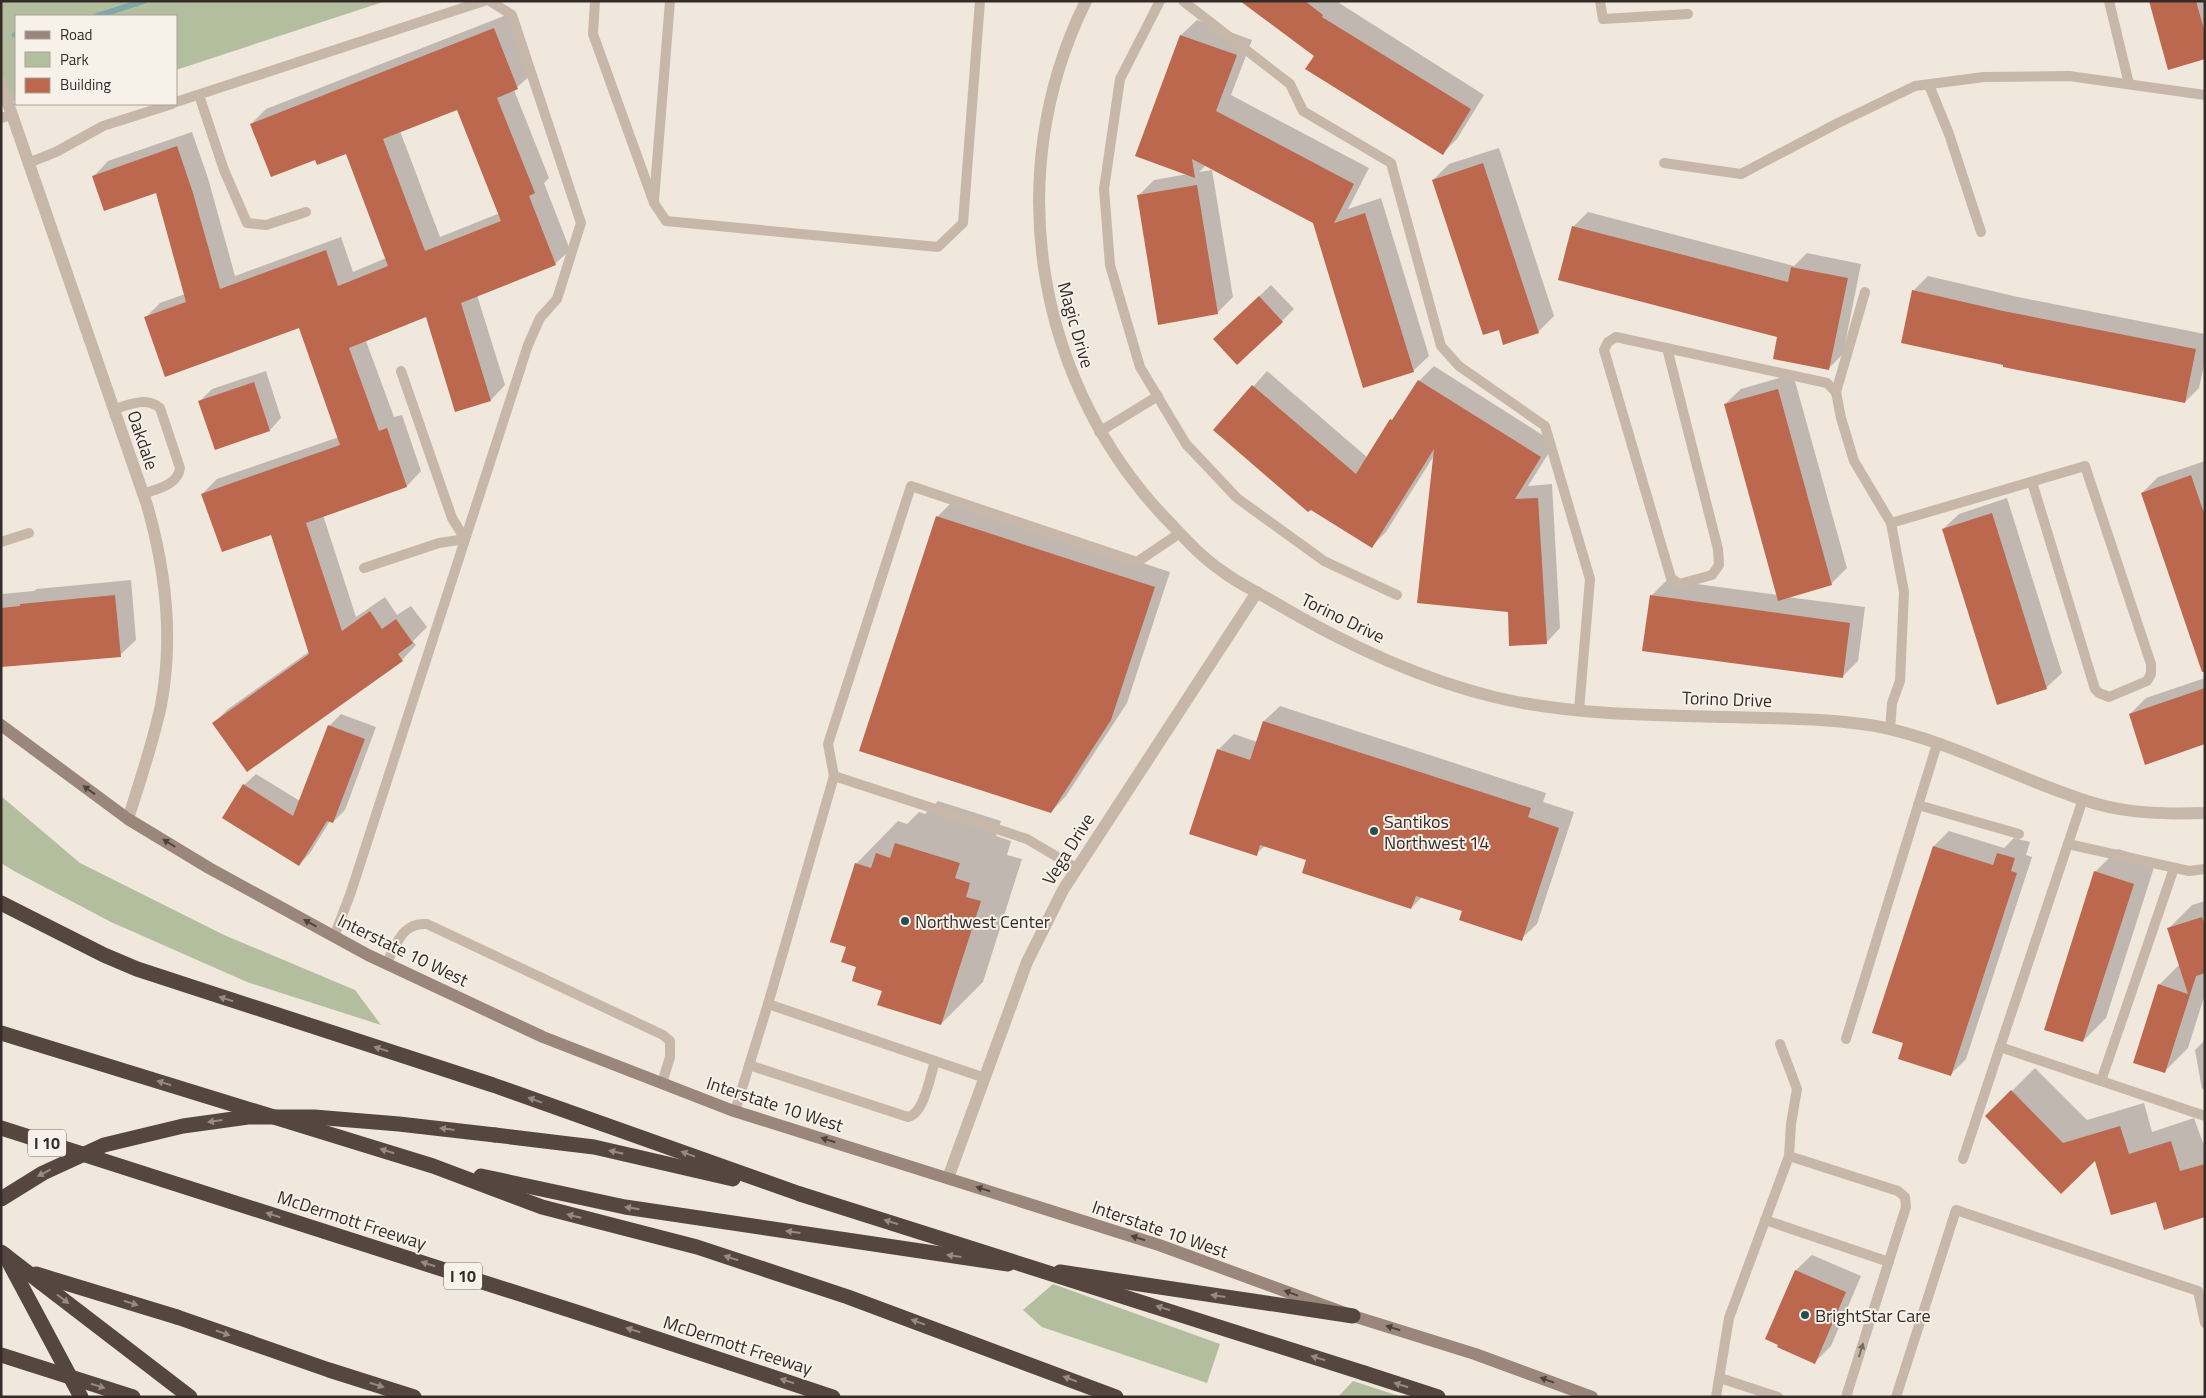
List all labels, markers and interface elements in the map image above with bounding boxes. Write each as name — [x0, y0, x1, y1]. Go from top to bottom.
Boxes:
legend — [15, 15, 178, 105]
text: Road — [60, 23, 92, 46]
text: Park — [60, 48, 89, 71]
text: Building — [60, 73, 111, 96]
street label: Magic Drive — [1051, 279, 1101, 371]
street label: Oakdale — [120, 407, 166, 473]
street label: Torino Drive — [1297, 586, 1389, 650]
street label: Torino Drive — [1682, 684, 1772, 714]
one-way arrow — [83, 784, 96, 795]
street label: Vega Drive — [1035, 808, 1101, 890]
place label: Santikos Northwest 14 — [1384, 808, 1489, 856]
marker: Santikos Northwest 14 — [1368, 825, 1380, 837]
one-way arrow — [162, 839, 175, 848]
street label: Interstate 10 West — [333, 907, 473, 994]
place label: Northwest Center — [915, 908, 1050, 935]
marker: Northwest Center — [899, 915, 911, 927]
one-way arrow — [304, 919, 317, 928]
one-way arrow — [219, 994, 234, 1002]
one-way arrow — [373, 1044, 388, 1052]
street label: Interstate 10 West — [703, 1069, 847, 1139]
one-way arrow — [157, 1078, 172, 1086]
one-way arrow — [527, 1096, 542, 1104]
one-way arrow — [207, 1117, 223, 1125]
one-way arrow — [439, 1125, 455, 1133]
road number: I 10 — [28, 1130, 66, 1156]
one-way arrow — [820, 1136, 835, 1144]
one-way arrow — [379, 1147, 394, 1155]
one-way arrow — [609, 1148, 624, 1156]
one-way arrow — [680, 1150, 695, 1158]
one-way arrow — [37, 1168, 51, 1177]
street label: McDermott Freeway — [274, 1183, 430, 1257]
one-way arrow — [975, 1184, 990, 1192]
street label: Interstate 10 West — [1088, 1193, 1232, 1265]
one-way arrow — [624, 1204, 640, 1212]
one-way arrow — [266, 1211, 281, 1218]
one-way arrow — [567, 1211, 582, 1219]
one-way arrow — [883, 1218, 898, 1226]
one-way arrow — [785, 1228, 801, 1236]
one-way arrow — [1130, 1234, 1145, 1242]
one-way arrow — [945, 1252, 961, 1260]
one-way arrow — [723, 1254, 738, 1262]
one-way arrow — [421, 1260, 436, 1268]
road number: I 10 — [444, 1262, 482, 1290]
one-way arrow — [1283, 1289, 1298, 1296]
one-way arrow — [1210, 1291, 1226, 1299]
one-way arrow — [56, 1294, 70, 1304]
one-way arrow — [124, 1300, 139, 1308]
place label: BrightStar Care — [1815, 1302, 1931, 1329]
one-way arrow — [1155, 1304, 1170, 1312]
street label: McDermott Freeway — [660, 1308, 816, 1382]
marker: BrightStar Care — [1799, 1309, 1811, 1321]
one-way arrow — [910, 1318, 925, 1326]
one-way arrow — [1385, 1324, 1400, 1331]
one-way arrow — [625, 1326, 640, 1334]
one-way arrow — [216, 1330, 231, 1338]
one-way arrow — [1858, 1343, 1865, 1358]
one-way arrow — [1310, 1353, 1325, 1361]
one-way arrow — [1063, 1375, 1077, 1383]
one-way arrow — [1539, 1376, 1554, 1383]
one-way arrow — [780, 1377, 795, 1385]
one-way arrow — [1393, 1380, 1408, 1388]
one-way arrow — [90, 1382, 105, 1390]
one-way arrow — [370, 1382, 385, 1390]

